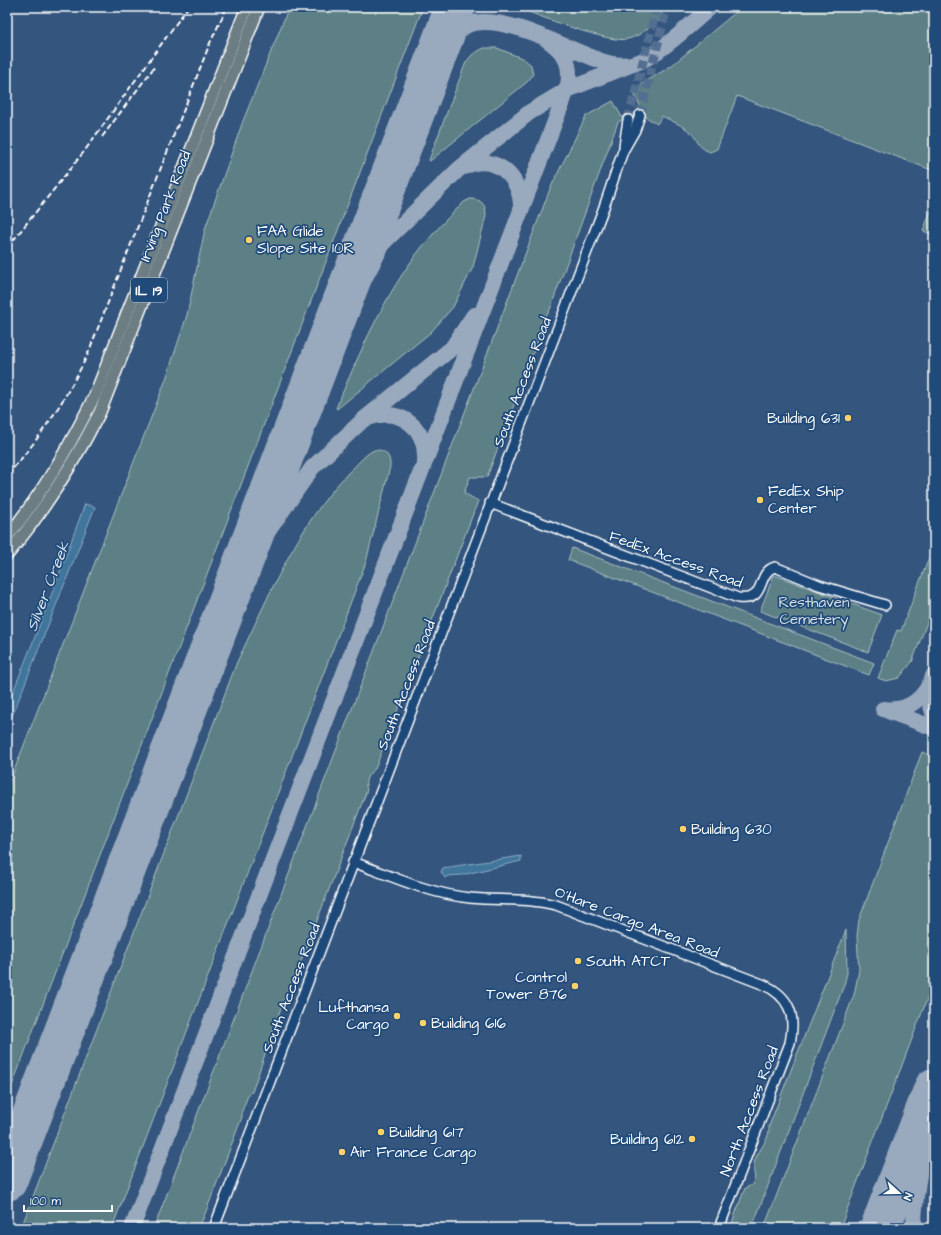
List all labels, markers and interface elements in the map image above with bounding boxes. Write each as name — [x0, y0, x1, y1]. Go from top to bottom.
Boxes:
street label: Irving Park Road — [135, 148, 197, 265]
place label: FAA Glide Slope Site 10R — [257, 221, 354, 259]
marker: FAA Glide Slope Site 10R — [244, 235, 254, 245]
road number: IL 19 — [131, 278, 167, 302]
street label: South Access Road — [488, 314, 557, 450]
place label: Building 631 — [767, 408, 840, 430]
marker: Building 631 — [843, 413, 853, 423]
place label: FedEx Ship Center — [768, 481, 844, 519]
marker: FedEx Ship Center — [755, 495, 765, 505]
street label: FedEx Access Road — [606, 526, 746, 593]
water label: Silver Creek — [21, 537, 76, 635]
park label: Resthaven Cemetery — [779, 592, 850, 631]
street label: South Access Road — [372, 617, 441, 753]
place label: Building 630 — [691, 819, 772, 841]
marker: Building 630 — [678, 824, 688, 834]
street label: O'Hare Cargo Area Road — [551, 881, 722, 965]
street label: South Access Road — [257, 920, 326, 1056]
place label: South ATCT — [586, 951, 671, 972]
marker: South ATCT — [573, 956, 583, 966]
place label: Control Tower 876 — [486, 967, 568, 1005]
marker: Control Tower 876 — [570, 981, 580, 991]
place label: Lufthansa Cargo — [318, 997, 390, 1036]
marker: Lufthansa Cargo — [392, 1011, 402, 1021]
place label: Building 616 — [431, 1013, 506, 1035]
marker: Building 616 — [418, 1018, 428, 1028]
street label: North Access Road — [715, 1043, 784, 1179]
place label: Building 617 — [389, 1122, 464, 1144]
marker: Building 617 — [376, 1127, 386, 1137]
place label: Building 612 — [610, 1129, 684, 1151]
marker: Building 612 — [687, 1134, 697, 1144]
place label: Air France Cargo — [350, 1142, 477, 1164]
marker: Air France Cargo — [337, 1147, 347, 1157]
north arrow — [879, 1173, 919, 1213]
scale bar — [24, 1187, 112, 1213]
text: N — [900, 1190, 916, 1202]
text: 100 m — [30, 1193, 61, 1210]

